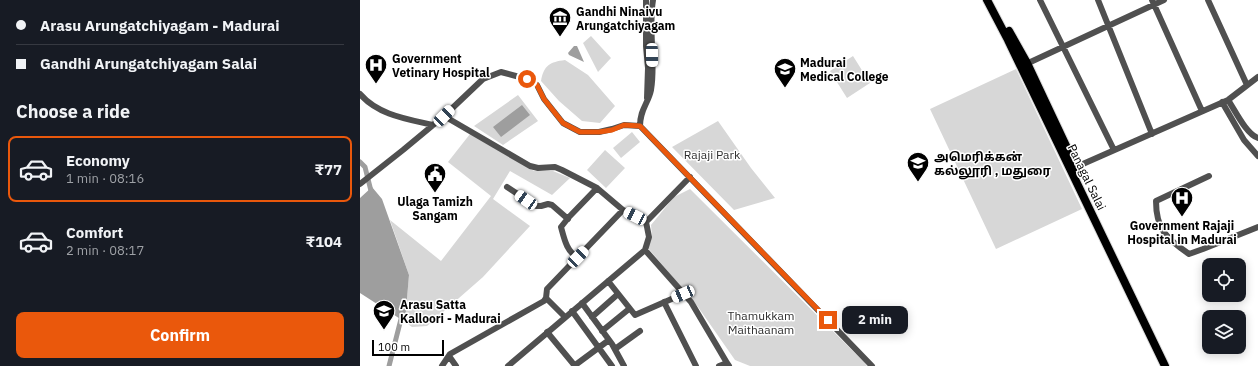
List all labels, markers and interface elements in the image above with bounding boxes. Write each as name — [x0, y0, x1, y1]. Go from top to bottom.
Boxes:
place label: Gandhi Ninaivu Arungatchiyagam — [576, 4, 675, 33]
museum icon: Gandhi Ninaivu Arungatchiyagam — [547, 5, 573, 38]
text: Arasu Arungatchiyagam - Madurai — [40, 16, 280, 35]
car — [646, 43, 658, 67]
place label: Government Vetinary Hospital — [392, 51, 490, 80]
hospital icon: Government Vetinary Hospital — [363, 52, 389, 85]
text: Gandhi Arungatchiyagam Salai — [40, 54, 257, 73]
place label: Madurai Medical College — [800, 55, 889, 84]
school or university icon: Madurai Medical College — [772, 56, 798, 89]
route start — [518, 70, 536, 88]
text: Choose a ride — [16, 100, 130, 123]
car — [431, 103, 457, 129]
street label: Panagal Salai — [1065, 142, 1109, 212]
park label: Rajaji Park — [684, 147, 741, 162]
place label: அமெரிக்கன் கல்லூரி , மதுரை — [934, 149, 1051, 180]
school or university icon: அமெரிக்கன் கல்லூரி , மதுரை — [905, 150, 931, 183]
icon: car — [18, 151, 54, 187]
text: Economy — [66, 151, 130, 170]
text: ₹77 — [315, 160, 342, 179]
public building icon: Ulaga Tamizh Sangam — [422, 161, 448, 194]
text: 1 min · 08:16 — [66, 170, 144, 187]
hospital icon: Government Rajaji Hospital in Madurai — [1169, 185, 1195, 218]
car — [513, 188, 539, 212]
place label: Ulaga Tamizh Sangam — [397, 194, 473, 223]
car — [622, 205, 648, 227]
place label: Government Rajaji Hospital in Madurai — [1127, 218, 1237, 247]
icon: car — [18, 223, 54, 259]
text: Comfort — [66, 223, 123, 242]
text: ₹104 — [306, 232, 342, 251]
text: 2 min · 08:17 — [66, 242, 144, 259]
car — [565, 244, 591, 270]
map controls — [1202, 258, 1246, 354]
button: locate — [1202, 258, 1246, 302]
car — [670, 284, 696, 304]
place label: Arasu Satta Kalloori - Madurai — [400, 297, 501, 326]
school or university icon: Arasu Satta Kalloori - Madurai — [371, 298, 397, 331]
callout: 2 min — [842, 306, 908, 334]
park label: Thamukkam Maithaanam — [728, 308, 794, 337]
button: layers — [1202, 310, 1246, 354]
route end — [819, 311, 837, 329]
text: 2 min — [858, 311, 892, 328]
button: Confirm — [16, 312, 344, 358]
scale bar — [372, 338, 444, 357]
text: 100 m — [378, 340, 410, 354]

